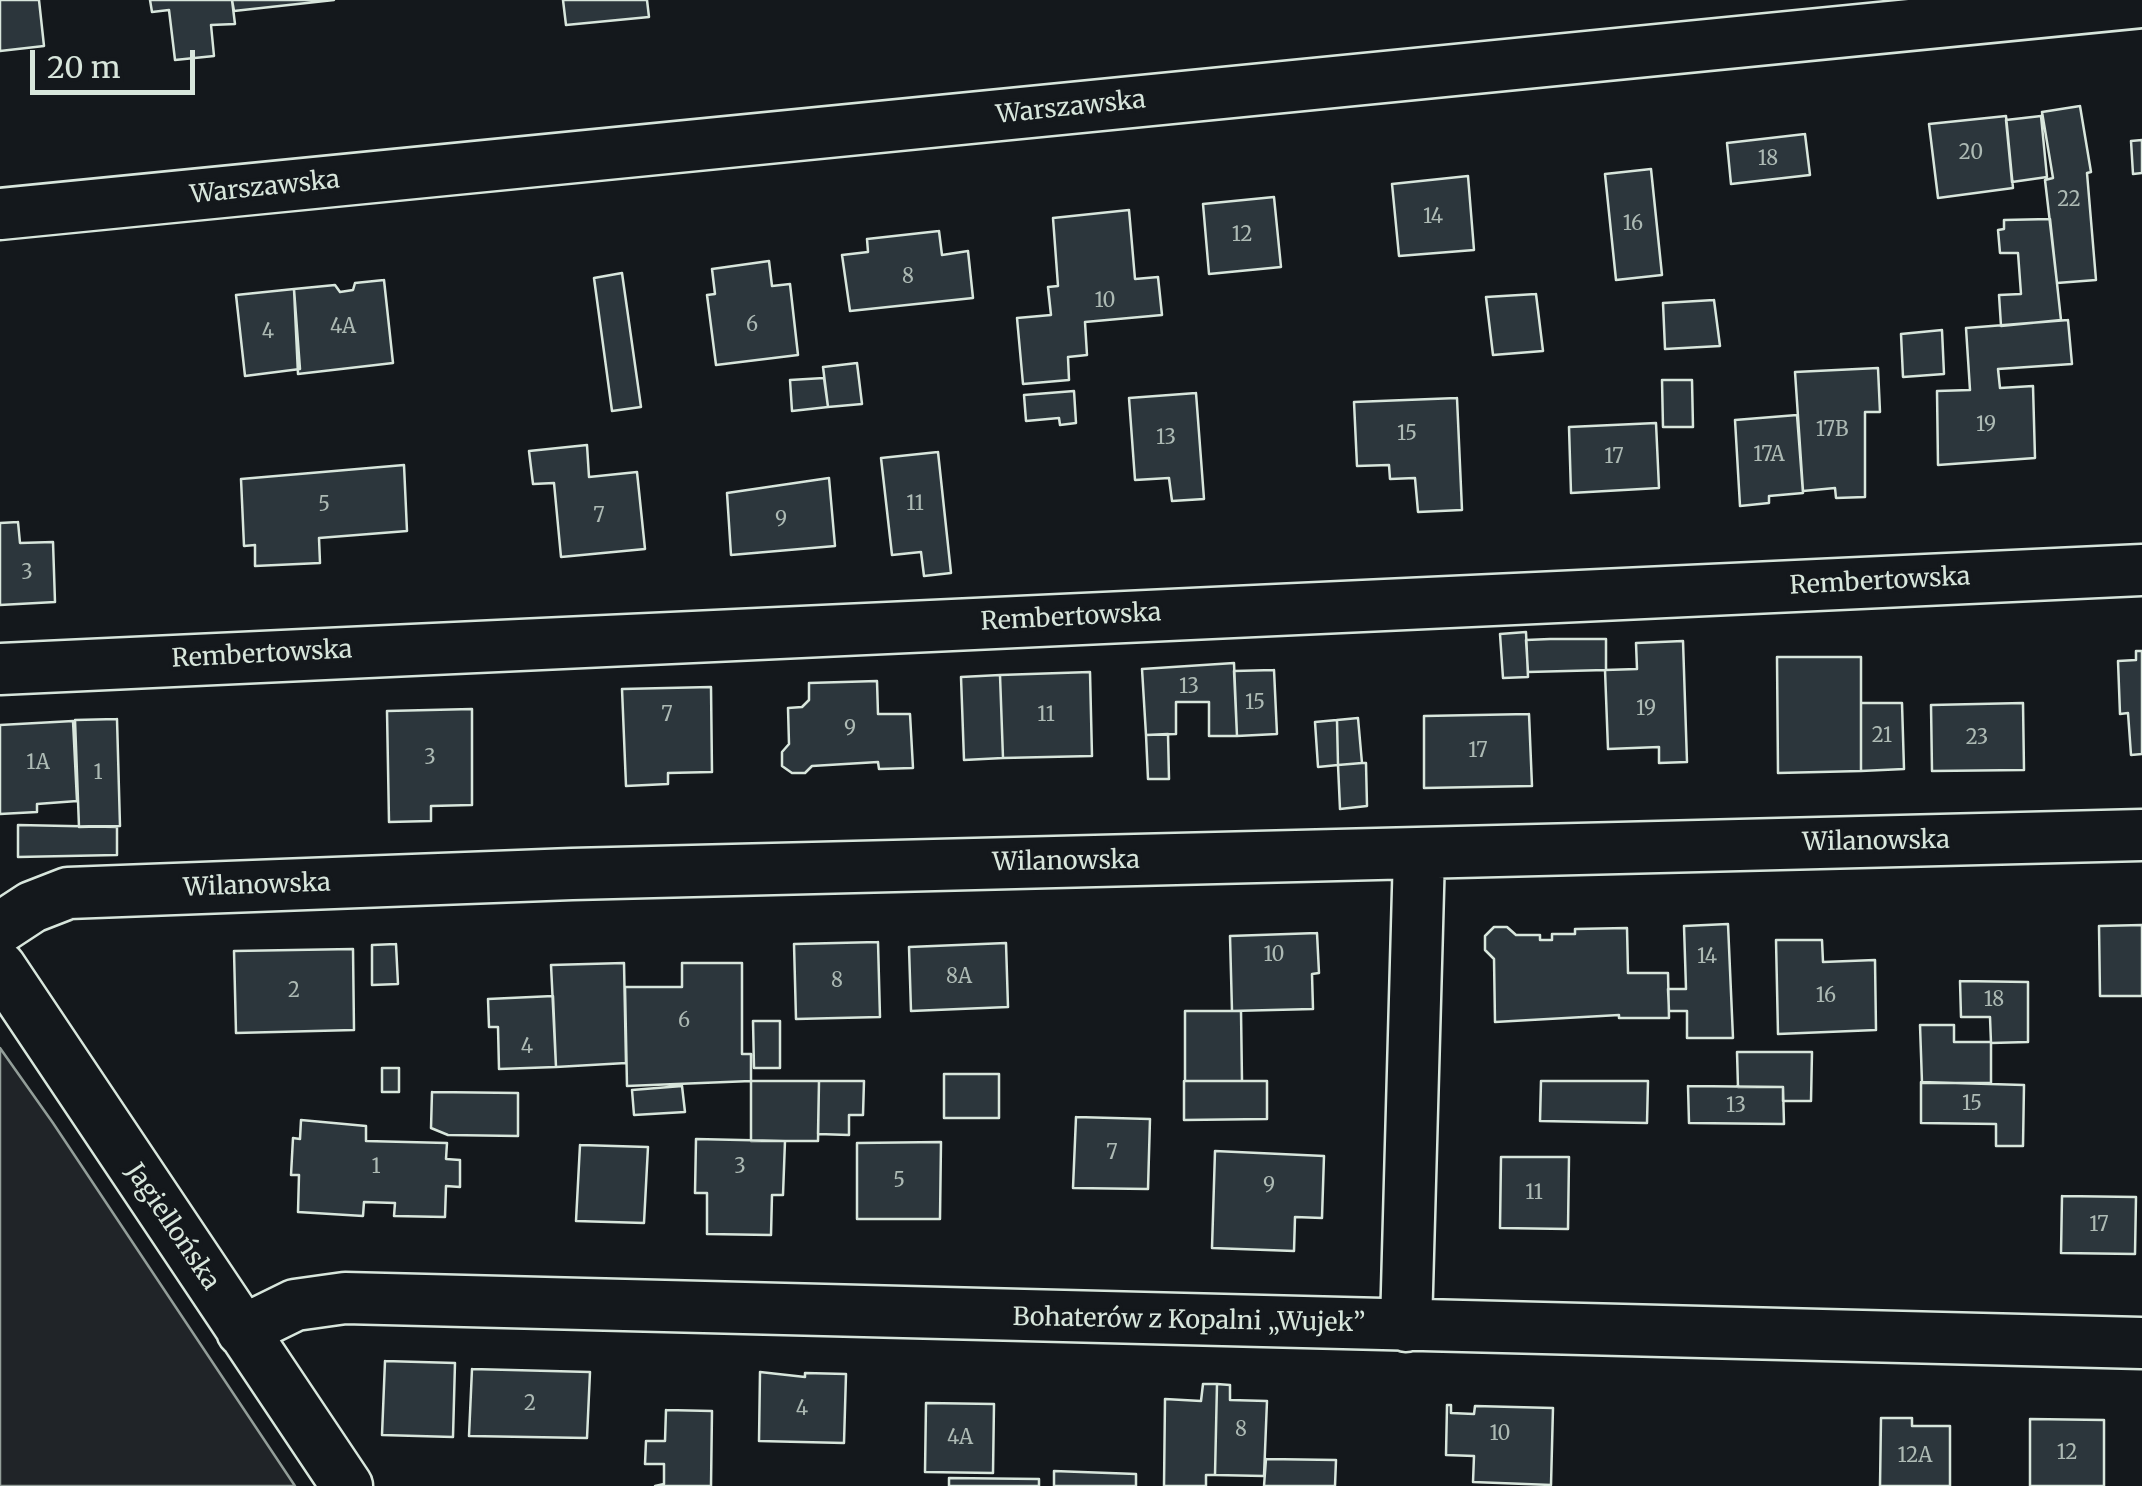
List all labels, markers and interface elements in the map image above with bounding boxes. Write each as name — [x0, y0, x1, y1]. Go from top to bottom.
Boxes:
scale bar — [35, 30, 200, 92]
text: 20 m — [47, 48, 120, 86]
street label: Warszawska — [995, 85, 1147, 131]
house number: 20 — [1959, 141, 1983, 165]
house number: 18 — [1758, 147, 1778, 171]
street label: Warszawska — [189, 165, 341, 211]
house number: 22 — [2057, 188, 2081, 212]
house number: 14 — [1423, 205, 1443, 229]
house number: 16 — [1623, 212, 1643, 236]
house number: 12 — [1232, 223, 1252, 247]
house number: 8 — [902, 265, 914, 289]
house number: 10 — [1094, 289, 1116, 313]
house number: 6 — [746, 313, 758, 337]
house number: 4A — [330, 315, 356, 339]
house number: 4 — [262, 320, 274, 344]
house number: 19 — [1976, 413, 1996, 437]
house number: 17B — [1816, 418, 1848, 442]
house number: 15 — [1397, 422, 1417, 446]
house number: 13 — [1156, 426, 1176, 450]
house number: 17A — [1753, 443, 1785, 467]
house number: 17 — [1604, 445, 1624, 469]
house number: 11 — [906, 492, 924, 516]
house number: 5 — [318, 493, 330, 517]
house number: 7 — [593, 504, 605, 528]
house number: 9 — [775, 508, 787, 532]
house number: 3 — [21, 561, 33, 585]
street label: Rembertowska — [1789, 562, 1971, 602]
street label: Rembertowska — [980, 598, 1162, 638]
street label: Rembertowska — [171, 635, 353, 675]
house number: 13 — [1179, 675, 1199, 699]
house number: 15 — [1245, 691, 1265, 715]
house number: 19 — [1636, 697, 1656, 721]
house number: 7 — [661, 703, 673, 727]
house number: 11 — [1037, 703, 1055, 727]
house number: 9 — [844, 717, 856, 741]
house number: 21 — [1872, 724, 1892, 748]
house number: 23 — [1966, 726, 1988, 750]
house number: 17 — [1468, 739, 1488, 763]
house number: 3 — [424, 746, 436, 770]
house number: 1A — [26, 751, 50, 775]
house number: 1 — [93, 761, 103, 785]
street label: Wilanowska — [1802, 826, 1950, 858]
street label: Wilanowska — [992, 846, 1140, 878]
street label: Wilanowska — [183, 868, 331, 904]
house number: 10 — [1263, 943, 1285, 967]
house number: 14 — [1697, 945, 1717, 969]
house number: 8A — [946, 965, 972, 989]
house number: 8 — [831, 969, 843, 993]
house number: 2 — [288, 979, 300, 1003]
house number: 16 — [1816, 984, 1836, 1008]
house number: 18 — [1984, 988, 2004, 1012]
house number: 6 — [678, 1009, 690, 1033]
house number: 4 — [521, 1035, 533, 1059]
house number: 15 — [1962, 1092, 1982, 1116]
house number: 13 — [1726, 1094, 1746, 1118]
house number: 7 — [1106, 1141, 1118, 1165]
house number: 1 — [371, 1155, 381, 1179]
house number: 3 — [734, 1155, 746, 1179]
street label: Jagiellońska — [119, 1158, 225, 1296]
house number: 5 — [893, 1169, 905, 1193]
house number: 9 — [1263, 1174, 1275, 1198]
house number: 11 — [1525, 1181, 1543, 1205]
house number: 17 — [2089, 1213, 2109, 1237]
street label: Bohaterów z Kopalni „Wujek” — [1012, 1303, 1366, 1339]
house number: 2 — [524, 1392, 536, 1416]
house number: 4 — [796, 1397, 808, 1421]
house number: 8 — [1235, 1418, 1247, 1442]
house number: 10 — [1489, 1422, 1511, 1446]
house number: 4A — [947, 1426, 973, 1450]
house number: 12 — [2057, 1441, 2077, 1465]
house number: 12A — [1898, 1444, 1932, 1468]

